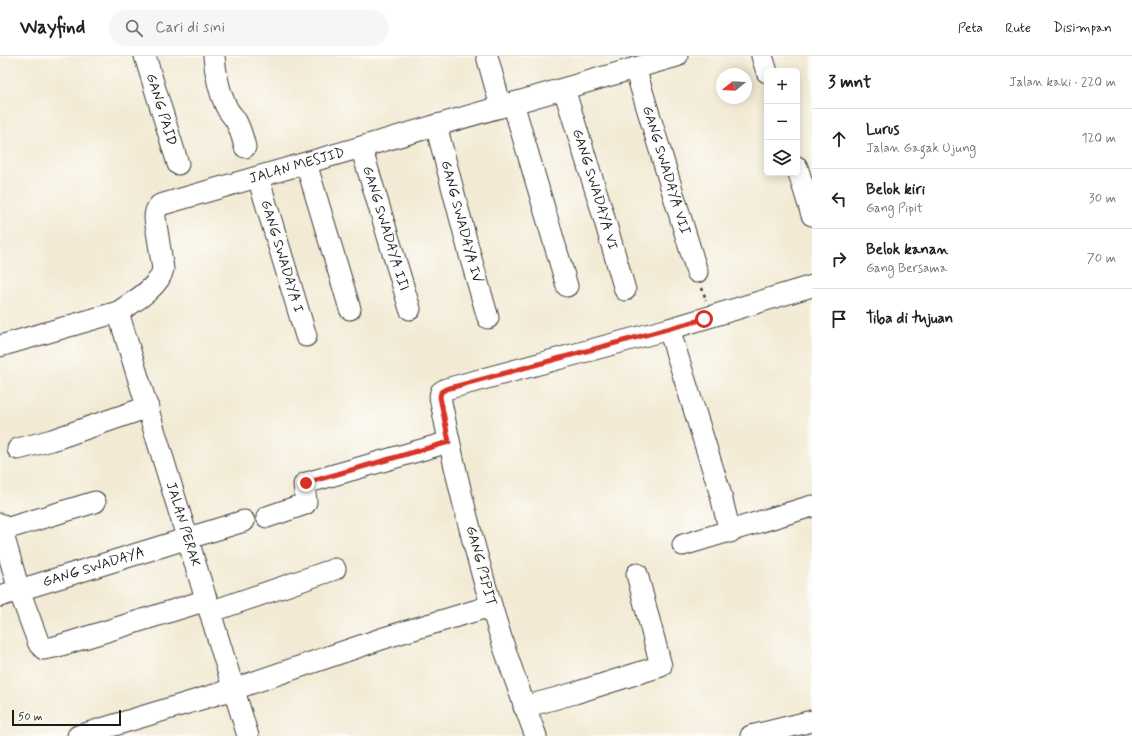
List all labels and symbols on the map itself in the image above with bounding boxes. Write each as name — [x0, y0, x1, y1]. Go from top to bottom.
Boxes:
north arrow — [716, 68, 752, 104]
street label: GANG PAID — [142, 71, 181, 148]
street label: GANG SWADAYA VII — [638, 104, 694, 237]
street label: GANG SWADAYA VI — [568, 127, 622, 252]
street label: JALAN MESJID — [247, 143, 347, 188]
street label: GANG SWADAYA IV — [437, 158, 486, 285]
street label: GANG SWADAYA III — [358, 164, 413, 293]
street label: GANG SWADAYA I — [256, 198, 308, 315]
route start — [695, 310, 713, 328]
route end — [297, 474, 315, 492]
street label: JALAN PERAK — [162, 480, 205, 569]
street label: GANG PIPIT — [462, 524, 500, 608]
street label: GANG SWADAYA — [40, 543, 147, 591]
scale bar — [12, 708, 121, 727]

